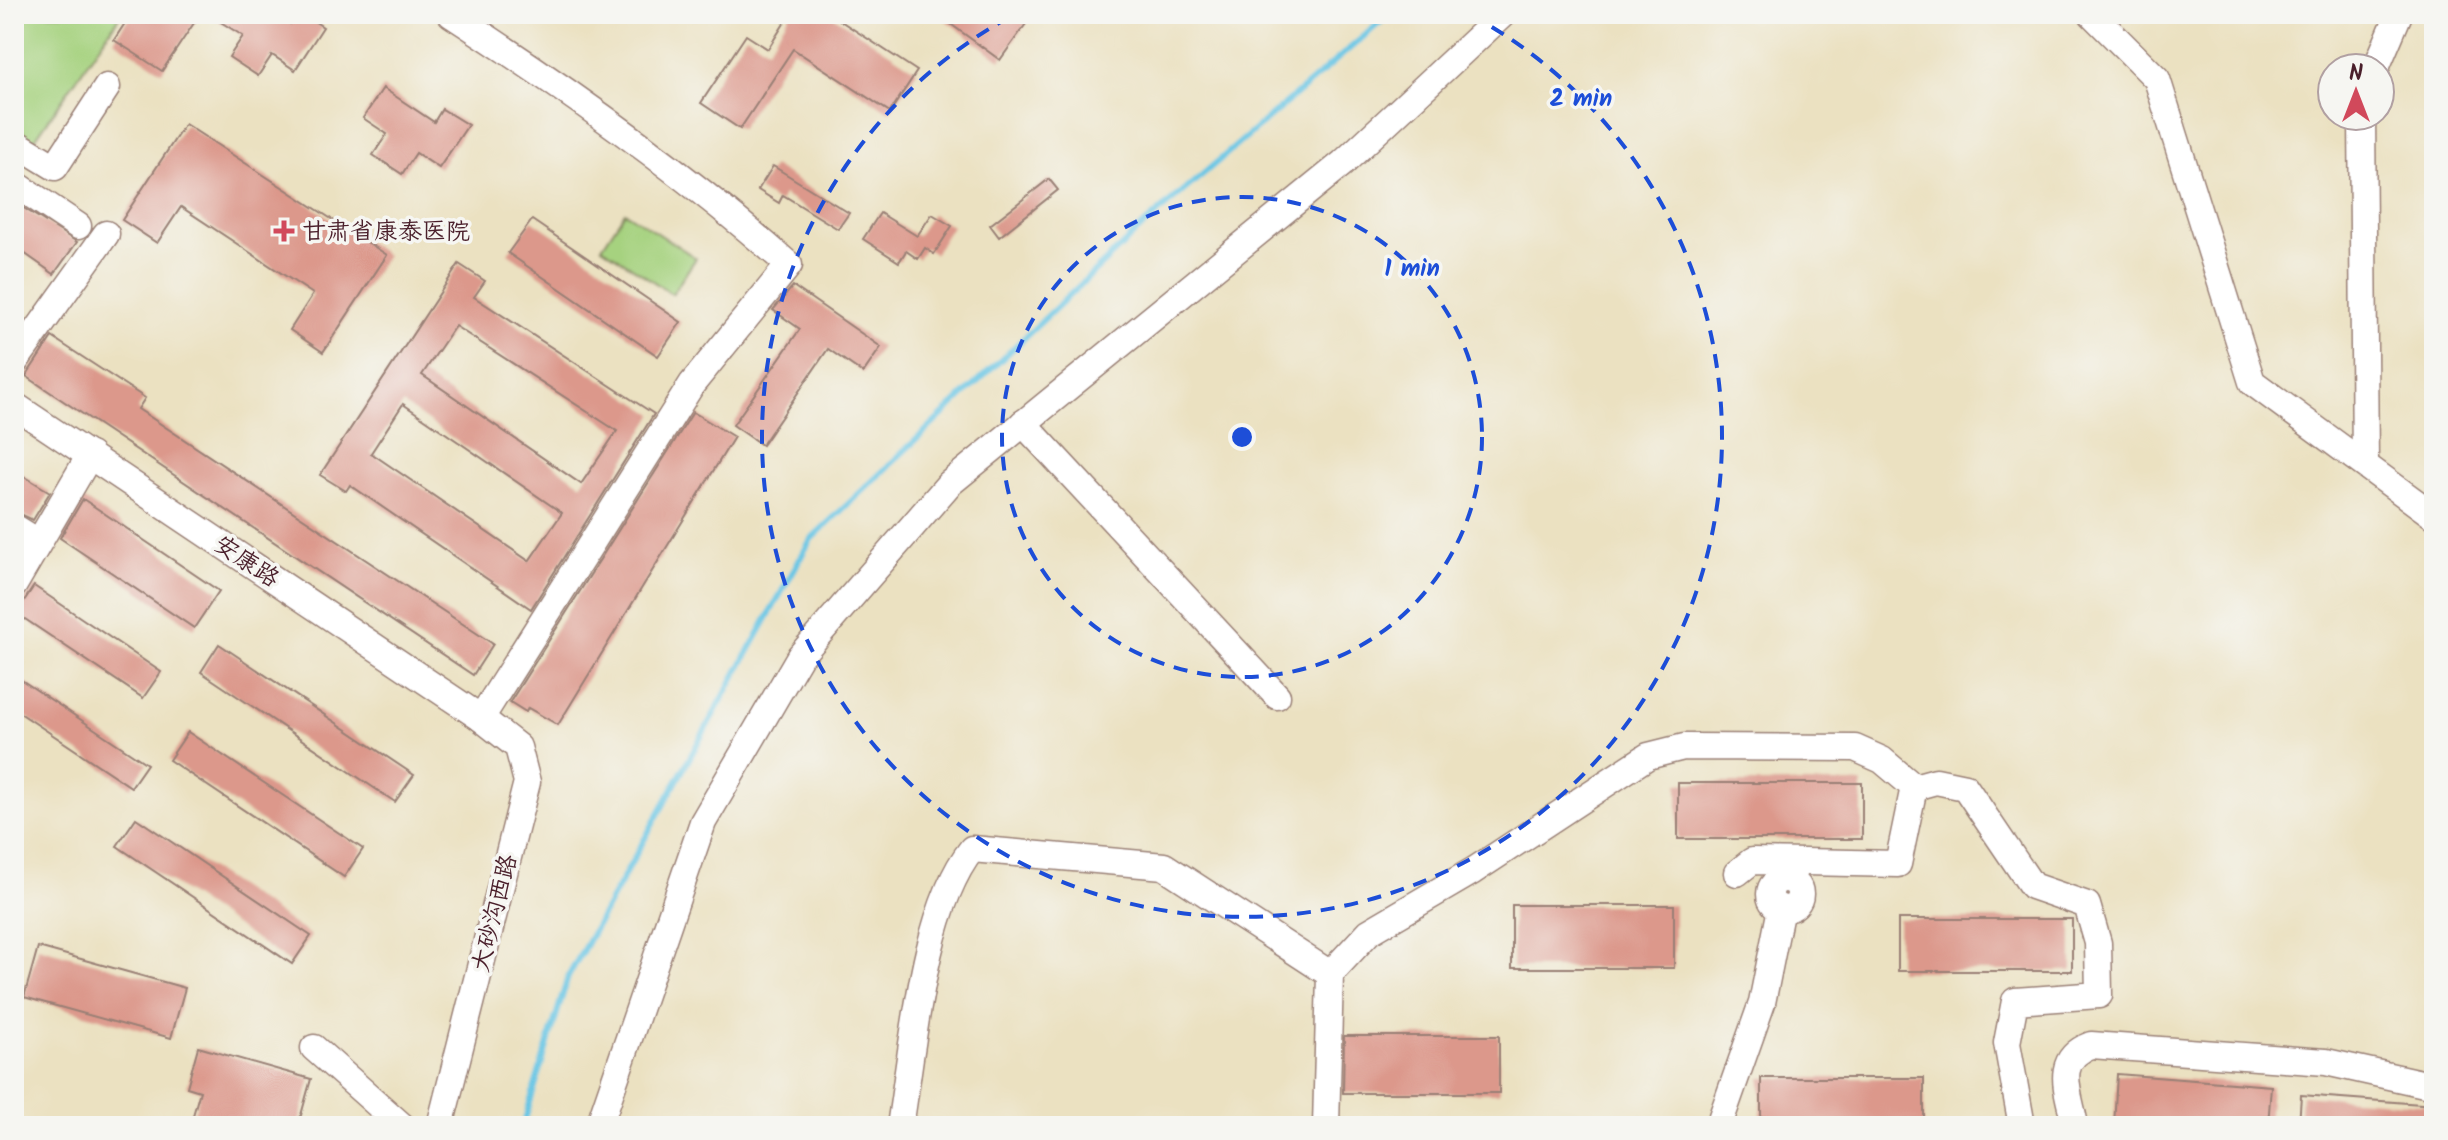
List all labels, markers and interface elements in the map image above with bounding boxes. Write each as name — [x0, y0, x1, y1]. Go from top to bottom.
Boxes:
north arrow — [2316, 52, 2396, 132]
text: N — [2349, 57, 2363, 92]
text: 2 min — [1550, 80, 1612, 119]
place label: 甘肃省康泰医院 — [302, 213, 470, 252]
marker: 甘肃省康泰医院 — [273, 220, 295, 242]
text: 1 min — [1384, 250, 1440, 289]
centre of rings — [1228, 423, 1256, 451]
street label: 安康路 — [205, 526, 287, 599]
street label: 大砂沟西路 — [462, 850, 529, 976]

